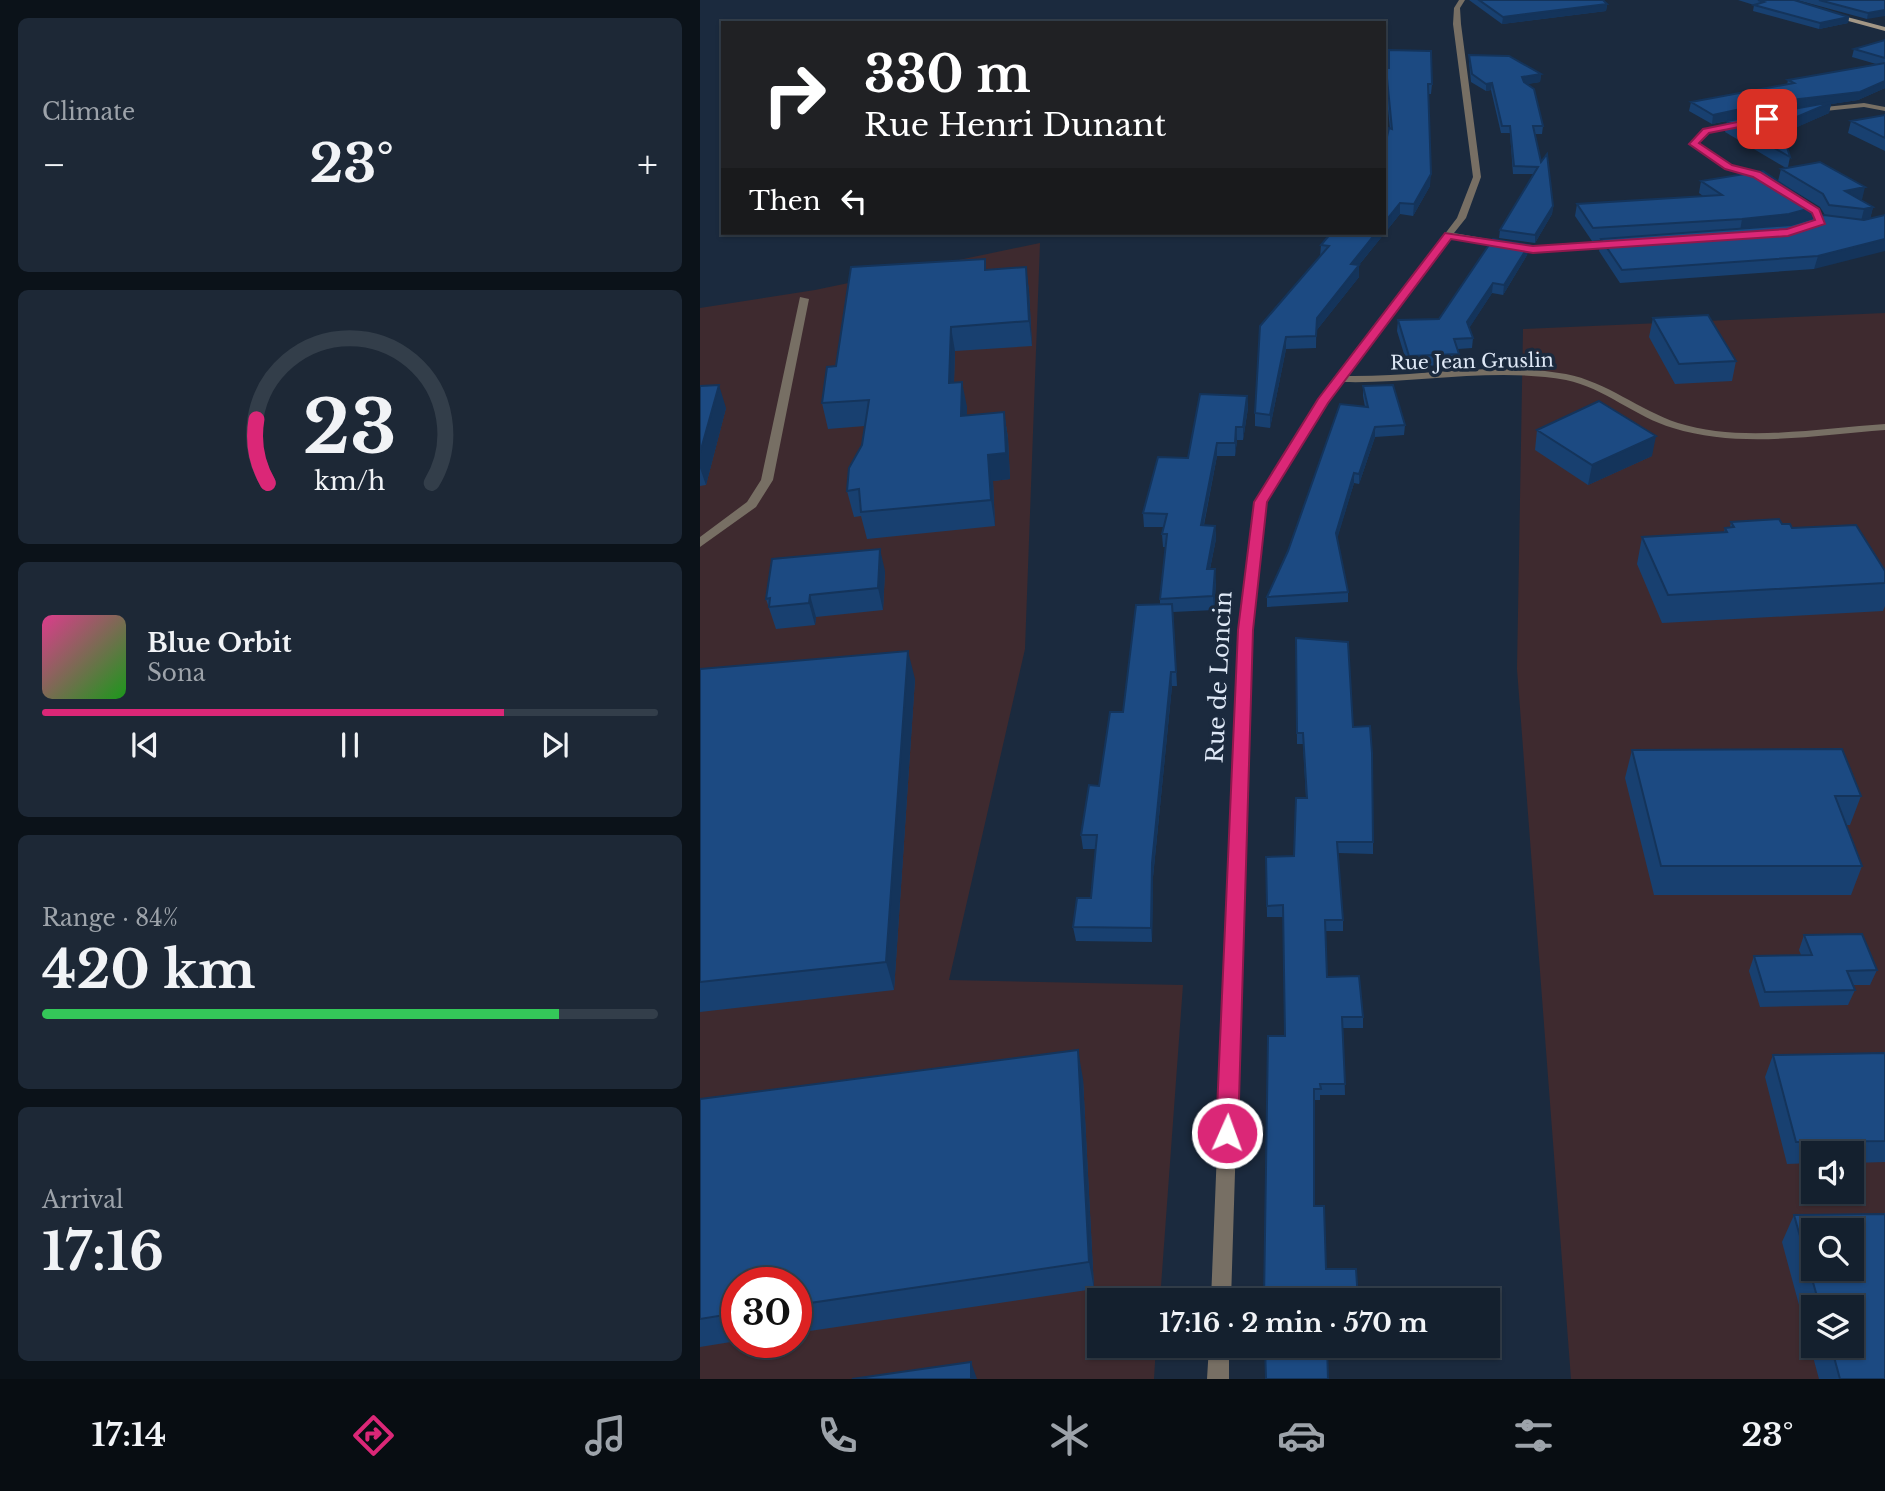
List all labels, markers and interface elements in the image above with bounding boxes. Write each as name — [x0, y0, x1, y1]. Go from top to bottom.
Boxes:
text: 330 m — [864, 44, 1031, 105]
icon: right — [749, 49, 840, 140]
pin — [1737, 89, 1797, 149]
text: Climate — [42, 98, 135, 126]
icon: arrive — [1748, 100, 1786, 138]
text: Rue Henri Dunant — [864, 105, 1166, 145]
text: 23° — [309, 132, 394, 196]
text: − — [42, 141, 66, 188]
text: + — [637, 141, 658, 188]
icon: left — [835, 182, 873, 220]
text: Then — [749, 185, 821, 217]
street label: Rue Jean Gruslin — [1390, 349, 1554, 374]
text: 23 — [303, 383, 397, 474]
text: km/h — [315, 466, 385, 497]
street label: Rue de Loncin — [1201, 590, 1237, 764]
text: Blue Orbit — [147, 627, 292, 659]
text: Sona — [147, 659, 205, 687]
icon: previous — [126, 726, 164, 764]
icon: pause — [331, 726, 369, 764]
icon: next — [536, 726, 574, 764]
text: Range · 84% — [42, 904, 178, 932]
text: 420 km — [42, 938, 256, 1002]
position arrow — [1190, 1096, 1264, 1170]
map controls — [1801, 1141, 1864, 1358]
button: sound — [1801, 1141, 1864, 1204]
text: Arrival — [42, 1186, 123, 1214]
button: search — [1801, 1218, 1864, 1281]
text: 17:16 — [42, 1220, 164, 1284]
speed limit sign: 30 — [721, 1267, 812, 1358]
button: layers — [1801, 1295, 1864, 1358]
text: 17:16 · 2 min · 570 m — [1159, 1307, 1428, 1339]
icon: directions — [349, 1411, 398, 1460]
icon: music — [581, 1411, 630, 1460]
icon: phone — [813, 1411, 862, 1460]
icon: climate — [1045, 1411, 1094, 1460]
icon: car — [1277, 1411, 1326, 1460]
icon: filters — [1509, 1411, 1558, 1460]
text: 17:14 — [92, 1415, 166, 1455]
text: 23° — [1742, 1415, 1793, 1455]

